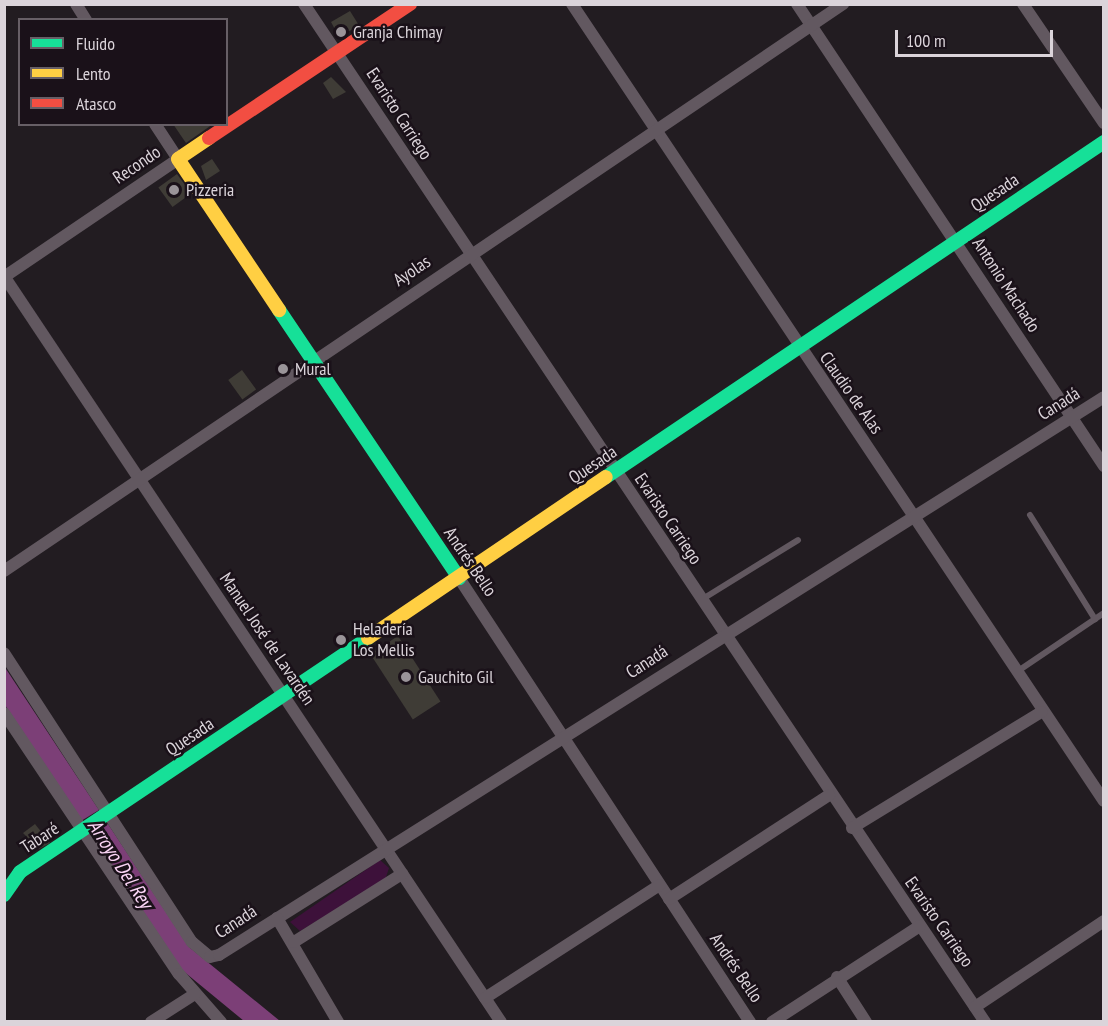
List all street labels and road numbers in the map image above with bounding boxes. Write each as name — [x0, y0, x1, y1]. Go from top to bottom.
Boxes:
street label: Evaristo Carriego — [361, 64, 437, 164]
street label: Recondo — [109, 141, 165, 189]
street label: Quesada — [967, 169, 1023, 217]
street label: Antonio Machado — [967, 234, 1045, 336]
street label: Ayolas — [389, 251, 435, 291]
street label: Claudio de Alas — [815, 348, 887, 438]
street label: Canadá — [1034, 383, 1084, 425]
street label: Quesada — [565, 441, 621, 489]
street label: Evaristo Carriego — [630, 469, 706, 569]
street label: Andrés Bello — [439, 523, 501, 601]
street label: Manuel José de Lavardén — [215, 569, 319, 709]
street label: Canadá — [622, 641, 672, 683]
street label: Quesada — [162, 713, 218, 761]
street label: Tabaré — [17, 818, 63, 858]
street label: Evaristo Carriego — [900, 873, 978, 971]
street label: Canadá — [211, 901, 261, 943]
street label: Andrés Bello — [705, 929, 767, 1007]

